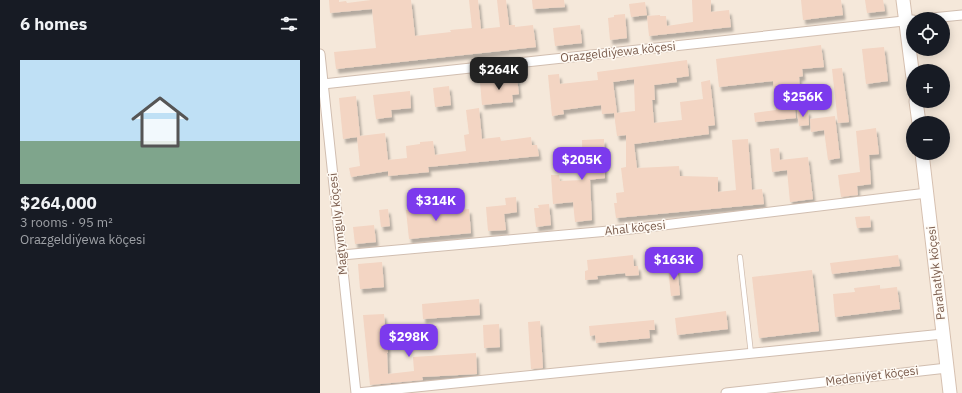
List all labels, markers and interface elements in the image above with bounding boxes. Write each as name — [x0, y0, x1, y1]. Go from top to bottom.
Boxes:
map controls — [906, 12, 950, 160]
button: locate — [906, 12, 950, 56]
text: 6 homes — [20, 13, 87, 35]
icon: filters — [278, 13, 300, 35]
street label: Orazgeldiýewa köçesi — [560, 38, 676, 65]
pin: $264K — [471, 57, 527, 91]
text: $264K — [479, 61, 519, 78]
button: + — [906, 64, 950, 108]
pin: $256K — [775, 84, 831, 118]
icon: home — [124, 86, 196, 158]
text: $256K — [783, 88, 823, 105]
button: − — [906, 116, 950, 160]
pin: $205K — [554, 147, 610, 181]
text: $205K — [562, 151, 602, 168]
street label: Magtymguly köçesi — [325, 172, 350, 276]
pin: $314K — [408, 188, 464, 222]
text: $264,000 — [20, 192, 97, 214]
text: $314K — [416, 192, 456, 209]
text: 3 rooms · 95 m² — [20, 214, 113, 231]
street label: Ahal köçesi — [604, 217, 666, 238]
street label: Parahatlyk köçesi — [923, 225, 948, 321]
text: Orazgeldiýewa köçesi — [20, 231, 146, 248]
pin: $163K — [646, 247, 702, 281]
text: $163K — [654, 251, 694, 268]
pin: $298K — [381, 324, 437, 358]
text: $298K — [389, 328, 429, 345]
street label: Medeniýet köçesi — [825, 362, 919, 389]

